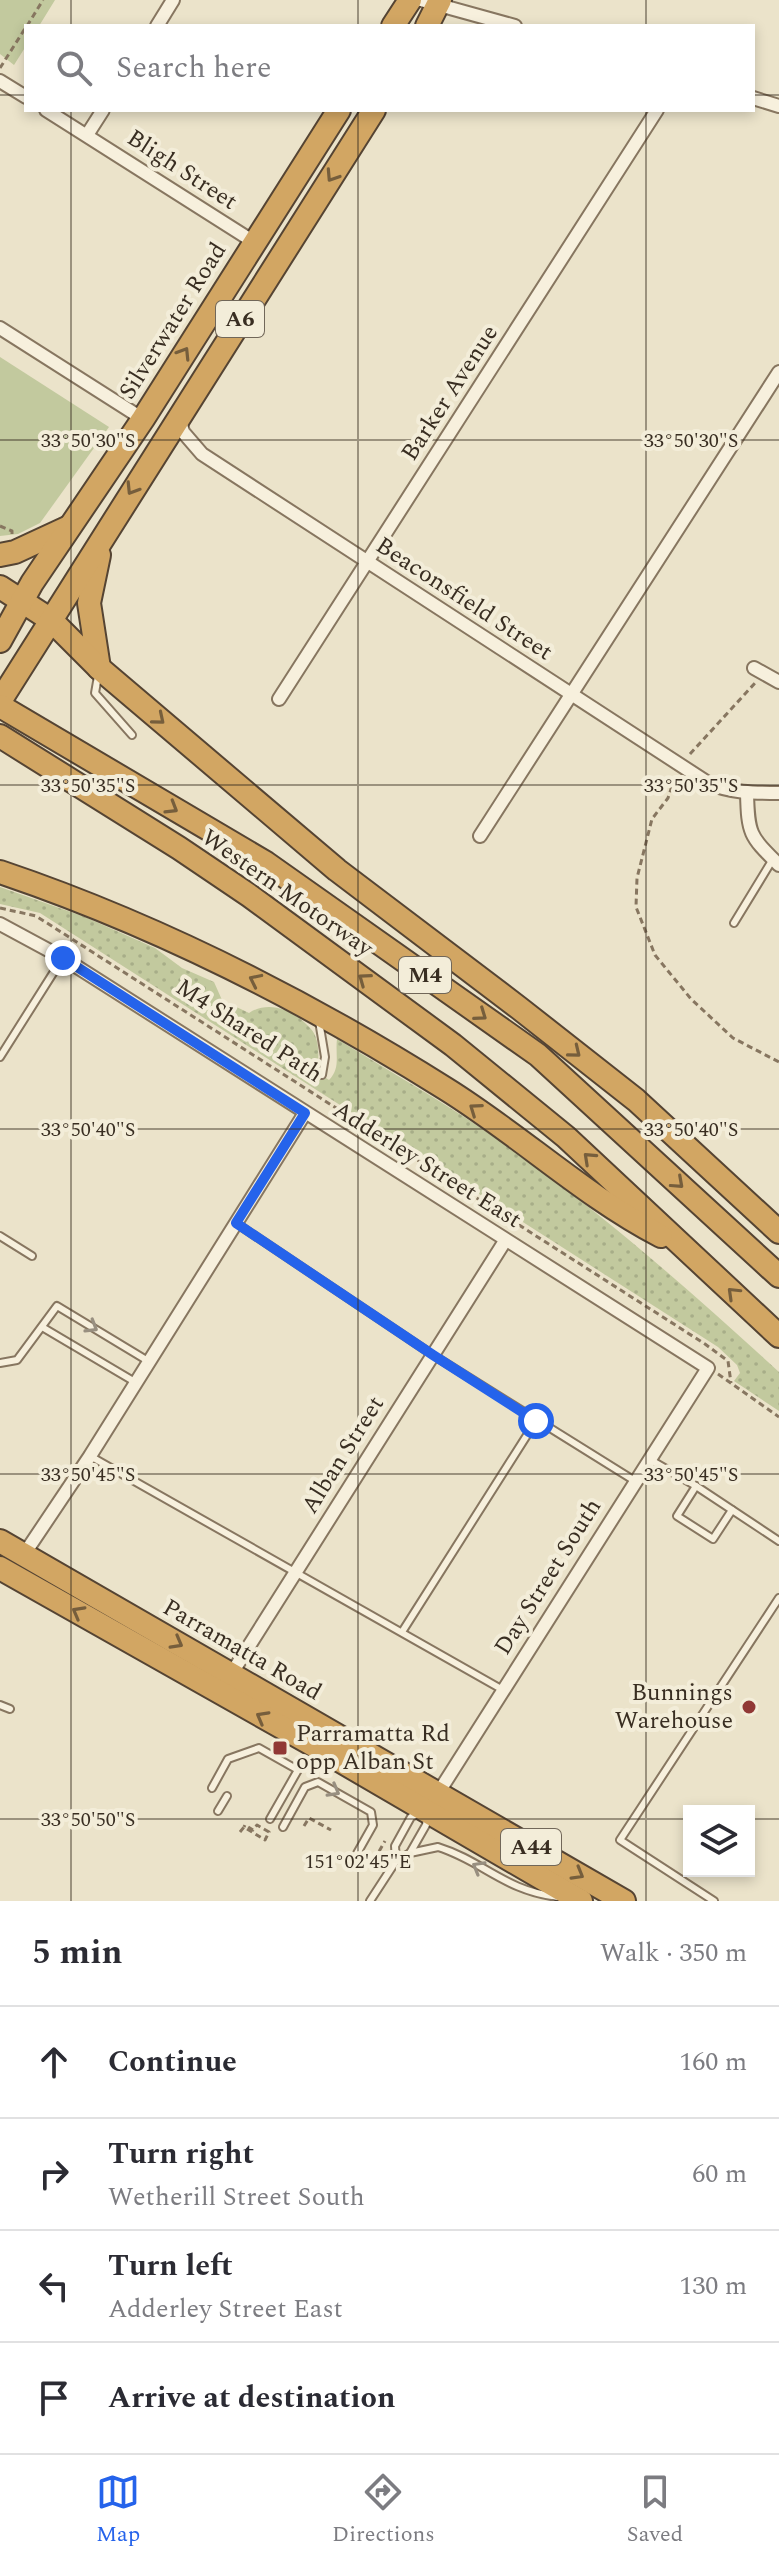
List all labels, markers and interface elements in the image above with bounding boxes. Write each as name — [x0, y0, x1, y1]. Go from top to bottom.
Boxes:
search box — [24, 24, 755, 112]
text: Search here — [116, 45, 272, 91]
icon: search — [52, 46, 96, 90]
street label: Bligh Street — [119, 121, 245, 219]
one-way arrow — [326, 167, 341, 181]
street label: Silverwater Road — [110, 235, 236, 407]
road number: A6 — [216, 301, 264, 337]
street label: Barker Avenue — [392, 318, 508, 468]
one-way arrow — [175, 347, 190, 362]
text: 33°50'30"S — [41, 426, 135, 456]
text: 33°50'30"S — [644, 426, 738, 456]
one-way arrow — [126, 480, 141, 495]
street label: Beaconsfield Street — [368, 528, 560, 670]
one-way arrow — [150, 709, 164, 724]
text: 33°50'35"S — [41, 771, 135, 801]
text: 33°50'35"S — [644, 771, 738, 801]
one-way arrow — [163, 798, 177, 814]
street label: Western Motorway — [194, 820, 382, 967]
route end — [45, 940, 81, 976]
road number: M4 — [399, 957, 451, 993]
street label: M4 Shared Path — [168, 970, 330, 1092]
one-way arrow — [248, 974, 263, 990]
one-way arrow — [358, 975, 373, 989]
one-way arrow — [472, 1005, 486, 1019]
one-way arrow — [566, 1042, 580, 1057]
street label: Adderley Street East — [326, 1092, 528, 1238]
one-way arrow — [470, 1104, 484, 1119]
text: 33°50'40"S — [41, 1115, 135, 1145]
text: 33°50'40"S — [644, 1115, 738, 1145]
one-way arrow — [584, 1153, 598, 1168]
one-way arrow — [669, 1174, 683, 1189]
one-way arrow — [728, 1288, 742, 1302]
one-way arrow — [83, 1317, 98, 1333]
street label: Alban Street — [292, 1389, 394, 1521]
route start — [518, 1403, 554, 1439]
text: 33°50'45"S — [41, 1460, 135, 1490]
text: 33°50'45"S — [644, 1460, 738, 1490]
street label: Day Street South — [485, 1492, 611, 1662]
street label: Parramatta Road — [156, 1590, 328, 1710]
one-way arrow — [72, 1606, 87, 1622]
one-way arrow — [168, 1633, 183, 1649]
place label: Bunnings Warehouse — [615, 1675, 733, 1739]
marker: Bunnings Warehouse — [740, 1698, 758, 1716]
one-way arrow — [256, 1711, 271, 1726]
place label: Parramatta Rd opp Alban St — [296, 1716, 450, 1780]
marker: Parramatta Rd opp Alban St — [271, 1739, 289, 1757]
one-way arrow — [326, 1781, 340, 1797]
text: 33°50'50"S — [41, 1805, 135, 1835]
map controls — [683, 1805, 755, 1877]
button: layers — [683, 1805, 755, 1877]
road number: A44 — [501, 1829, 561, 1865]
text: 151°02'45"E — [304, 1847, 412, 1877]
one-way arrow — [472, 1861, 486, 1877]
one-way arrow — [569, 1864, 584, 1880]
text: 5 min — [32, 1927, 122, 1979]
text: Walk · 350 m — [600, 1933, 747, 1973]
text: Continue — [108, 2039, 237, 2085]
icon: ahead — [32, 2040, 76, 2084]
text: 160 m — [679, 2042, 747, 2082]
text: Turn right — [108, 2131, 254, 2177]
icon: right — [32, 2152, 76, 2196]
text: 60 m — [692, 2154, 747, 2194]
text: Wetherill Street South — [108, 2177, 365, 2217]
text: Turn left — [108, 2243, 233, 2289]
icon: left — [32, 2264, 76, 2308]
text: 130 m — [679, 2266, 747, 2306]
text: Adderley Street East — [108, 2289, 343, 2329]
text: Arrive at destination — [108, 2375, 395, 2421]
icon: arrive — [32, 2376, 76, 2420]
tab: Map — [96, 2470, 140, 2551]
tab: Directions — [332, 2470, 435, 2551]
tab: Saved — [627, 2470, 683, 2551]

